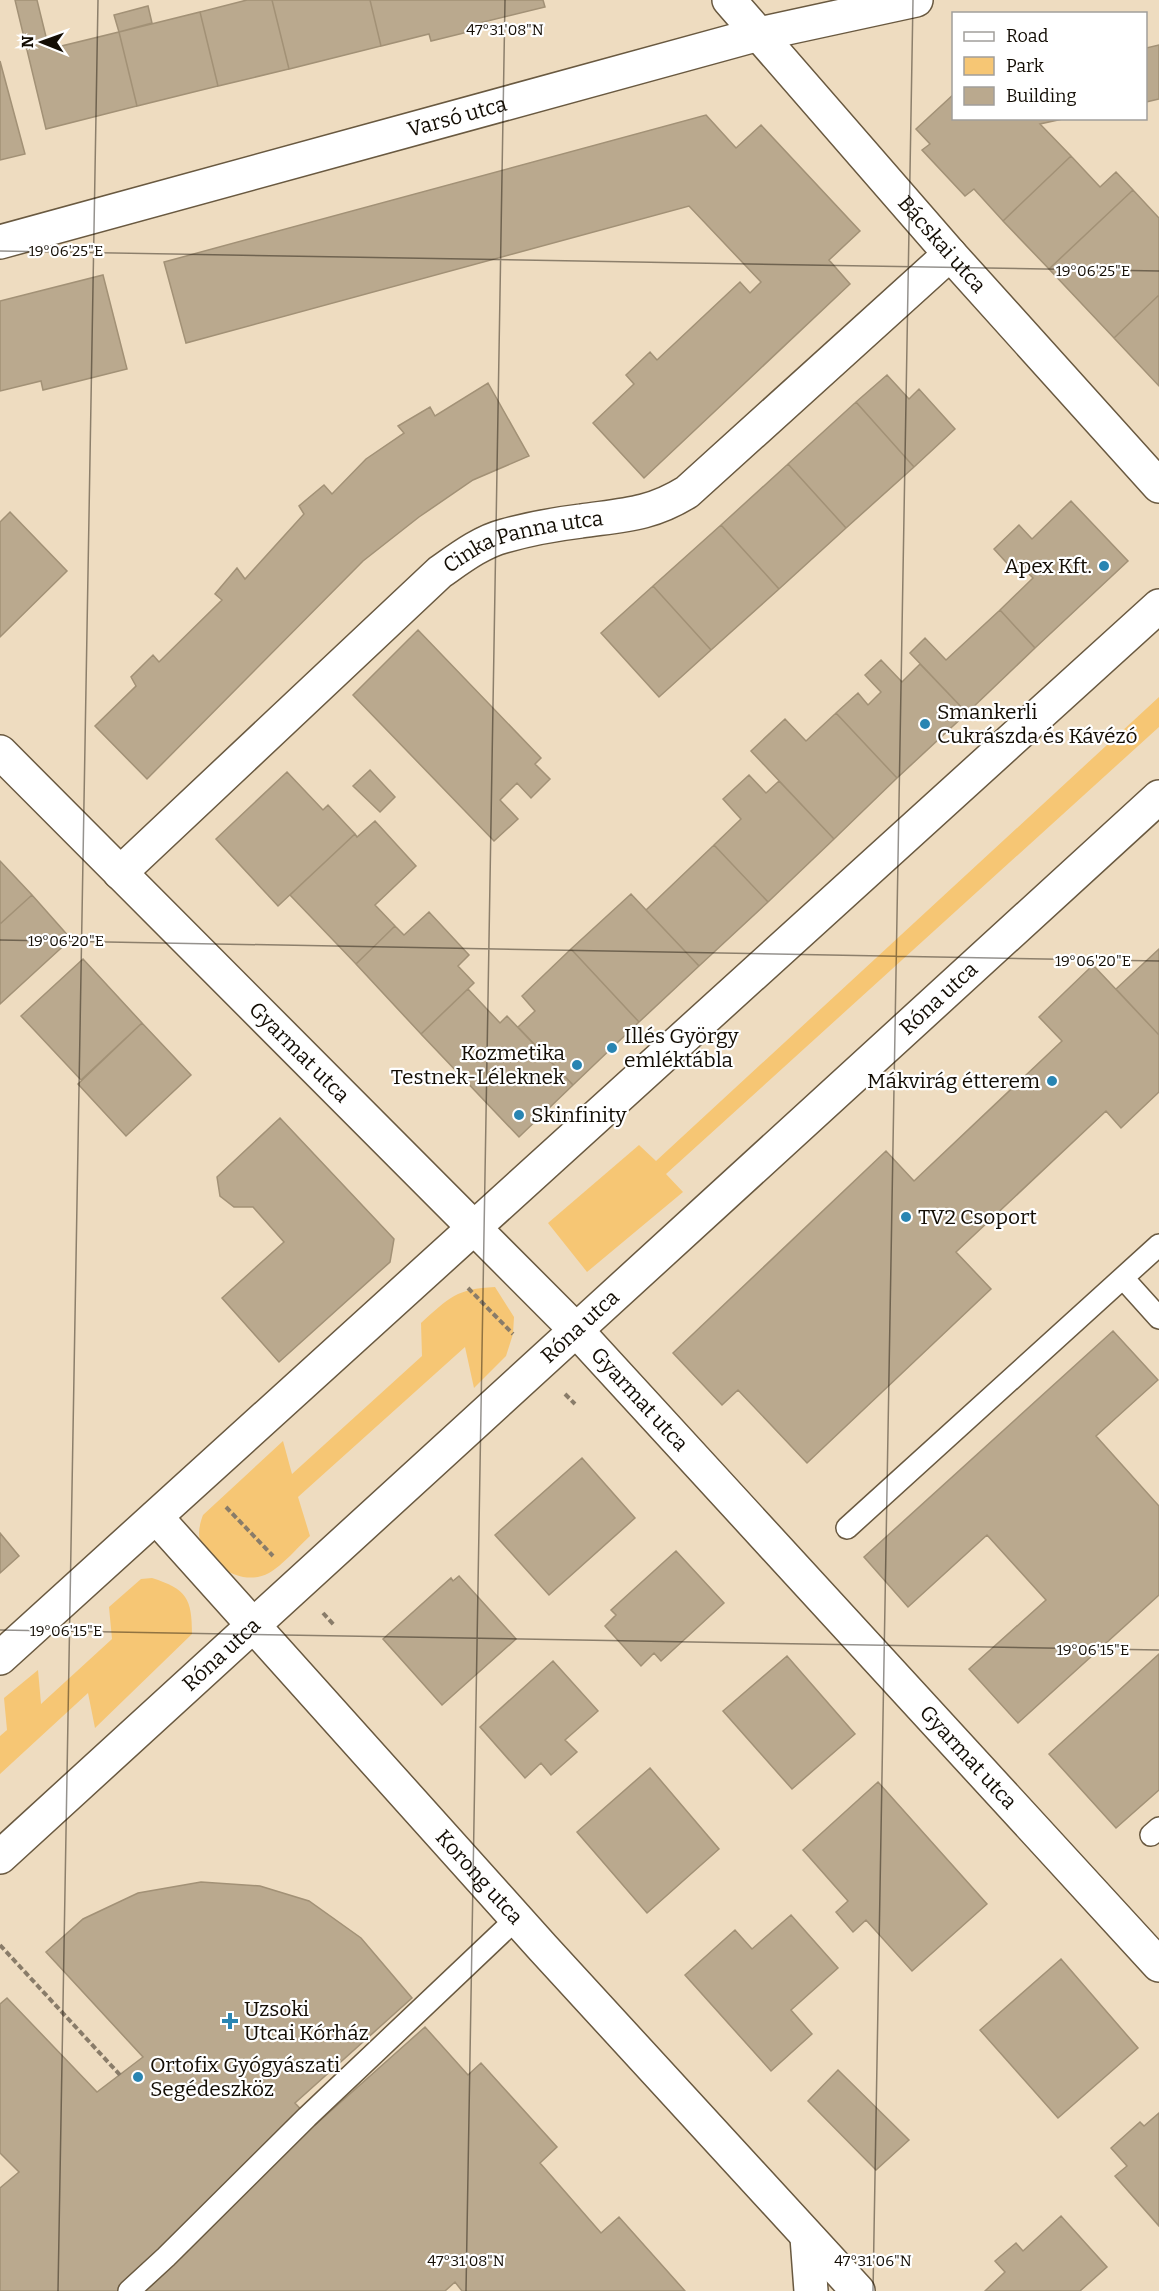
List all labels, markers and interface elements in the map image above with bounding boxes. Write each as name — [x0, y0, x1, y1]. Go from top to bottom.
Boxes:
north arrow — [12, 12, 72, 72]
legend — [952, 12, 1147, 120]
text: 47°31'08"N — [466, 21, 544, 39]
text: Road — [1006, 25, 1049, 47]
text: N — [18, 35, 37, 48]
text: Park — [1006, 55, 1045, 77]
text: Building — [1006, 85, 1077, 107]
street label: Varsó utca — [405, 91, 510, 143]
street label: Bácskai utca — [892, 190, 992, 299]
text: 19°06'25"E — [29, 242, 103, 260]
text: 19°06'25"E — [1056, 262, 1130, 280]
street label: Cinka Panna utca — [438, 505, 605, 579]
place label: Apex Kft. — [1004, 553, 1092, 579]
marker: Apex Kft. — [1097, 559, 1111, 573]
place label: Smankerli Cukrászda és Kávézó — [937, 699, 1138, 749]
marker: Smankerli Cukrászda és Kávézó — [918, 717, 932, 731]
text: 19°06'20"E — [28, 932, 104, 950]
text: 19°06'20"E — [1055, 952, 1131, 970]
street label: Róna utca — [894, 956, 983, 1041]
street label: Gyarmat utca — [244, 996, 355, 1109]
place label: Illés György emléktábla — [624, 1023, 740, 1073]
place label: Kozmetika Testnek-Léleknek — [391, 1040, 566, 1090]
marker: Illés György emléktábla — [605, 1041, 619, 1055]
marker: Kozmetika Testnek-Léleknek — [570, 1058, 584, 1072]
place label: Mákvirág étterem — [867, 1068, 1040, 1094]
marker: Mákvirág étterem — [1045, 1074, 1059, 1088]
place label: Skinfinity — [531, 1102, 627, 1128]
marker: Skinfinity — [512, 1108, 526, 1122]
place label: TV2 Csoport — [918, 1204, 1037, 1230]
marker: TV2 Csoport — [899, 1210, 913, 1224]
street label: Róna utca — [536, 1284, 625, 1369]
street label: Gyarmat utca — [585, 1342, 694, 1457]
street label: Róna utca — [177, 1612, 266, 1697]
text: 19°06'15"E — [30, 1622, 102, 1640]
text: 19°06'15"E — [1057, 1641, 1129, 1659]
street label: Gyarmat utca — [914, 1700, 1023, 1815]
street label: Korong utca — [430, 1824, 529, 1930]
place label: Uzsoki Utcai Kórház — [244, 1996, 369, 2046]
marker: Uzsoki Utcai Kórház — [221, 2012, 239, 2030]
place label: Ortofix Gyógyászati Segédeszköz — [150, 2052, 340, 2102]
marker: Ortofix Gyógyászati Segédeszköz — [131, 2070, 145, 2084]
text: 47°31'08"N — [427, 2252, 505, 2270]
text: 47°31'06"N — [834, 2252, 912, 2270]

